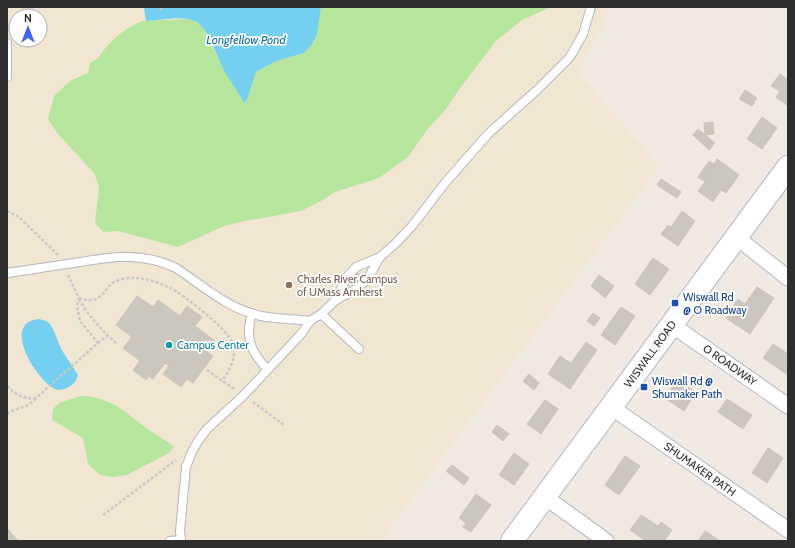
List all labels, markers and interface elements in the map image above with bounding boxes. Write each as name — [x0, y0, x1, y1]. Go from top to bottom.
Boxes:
north arrow — [8, 8, 48, 48]
text: N — [24, 11, 32, 25]
water label: Longfellow Pond — [206, 32, 286, 47]
place label: Charles River Campus of UMass Amherst — [297, 272, 398, 299]
marker: Charles River Campus of UMass Amherst — [284, 280, 294, 290]
place label: Wiswall Rd @ O Roadway — [683, 290, 747, 317]
marker: Wiswall Rd @ O Roadway — [670, 298, 680, 308]
street label: WISWALL ROAD — [621, 318, 679, 390]
place label: Campus Center — [177, 338, 249, 352]
marker: Campus Center — [164, 340, 174, 350]
street label: O ROADWAY — [700, 341, 760, 389]
place label: Wiswall Rd @ Shumaker Path — [652, 374, 722, 401]
marker: Wiswall Rd @ Shumaker Path — [639, 382, 649, 392]
street label: SHUMAKER PATH — [661, 439, 739, 499]

